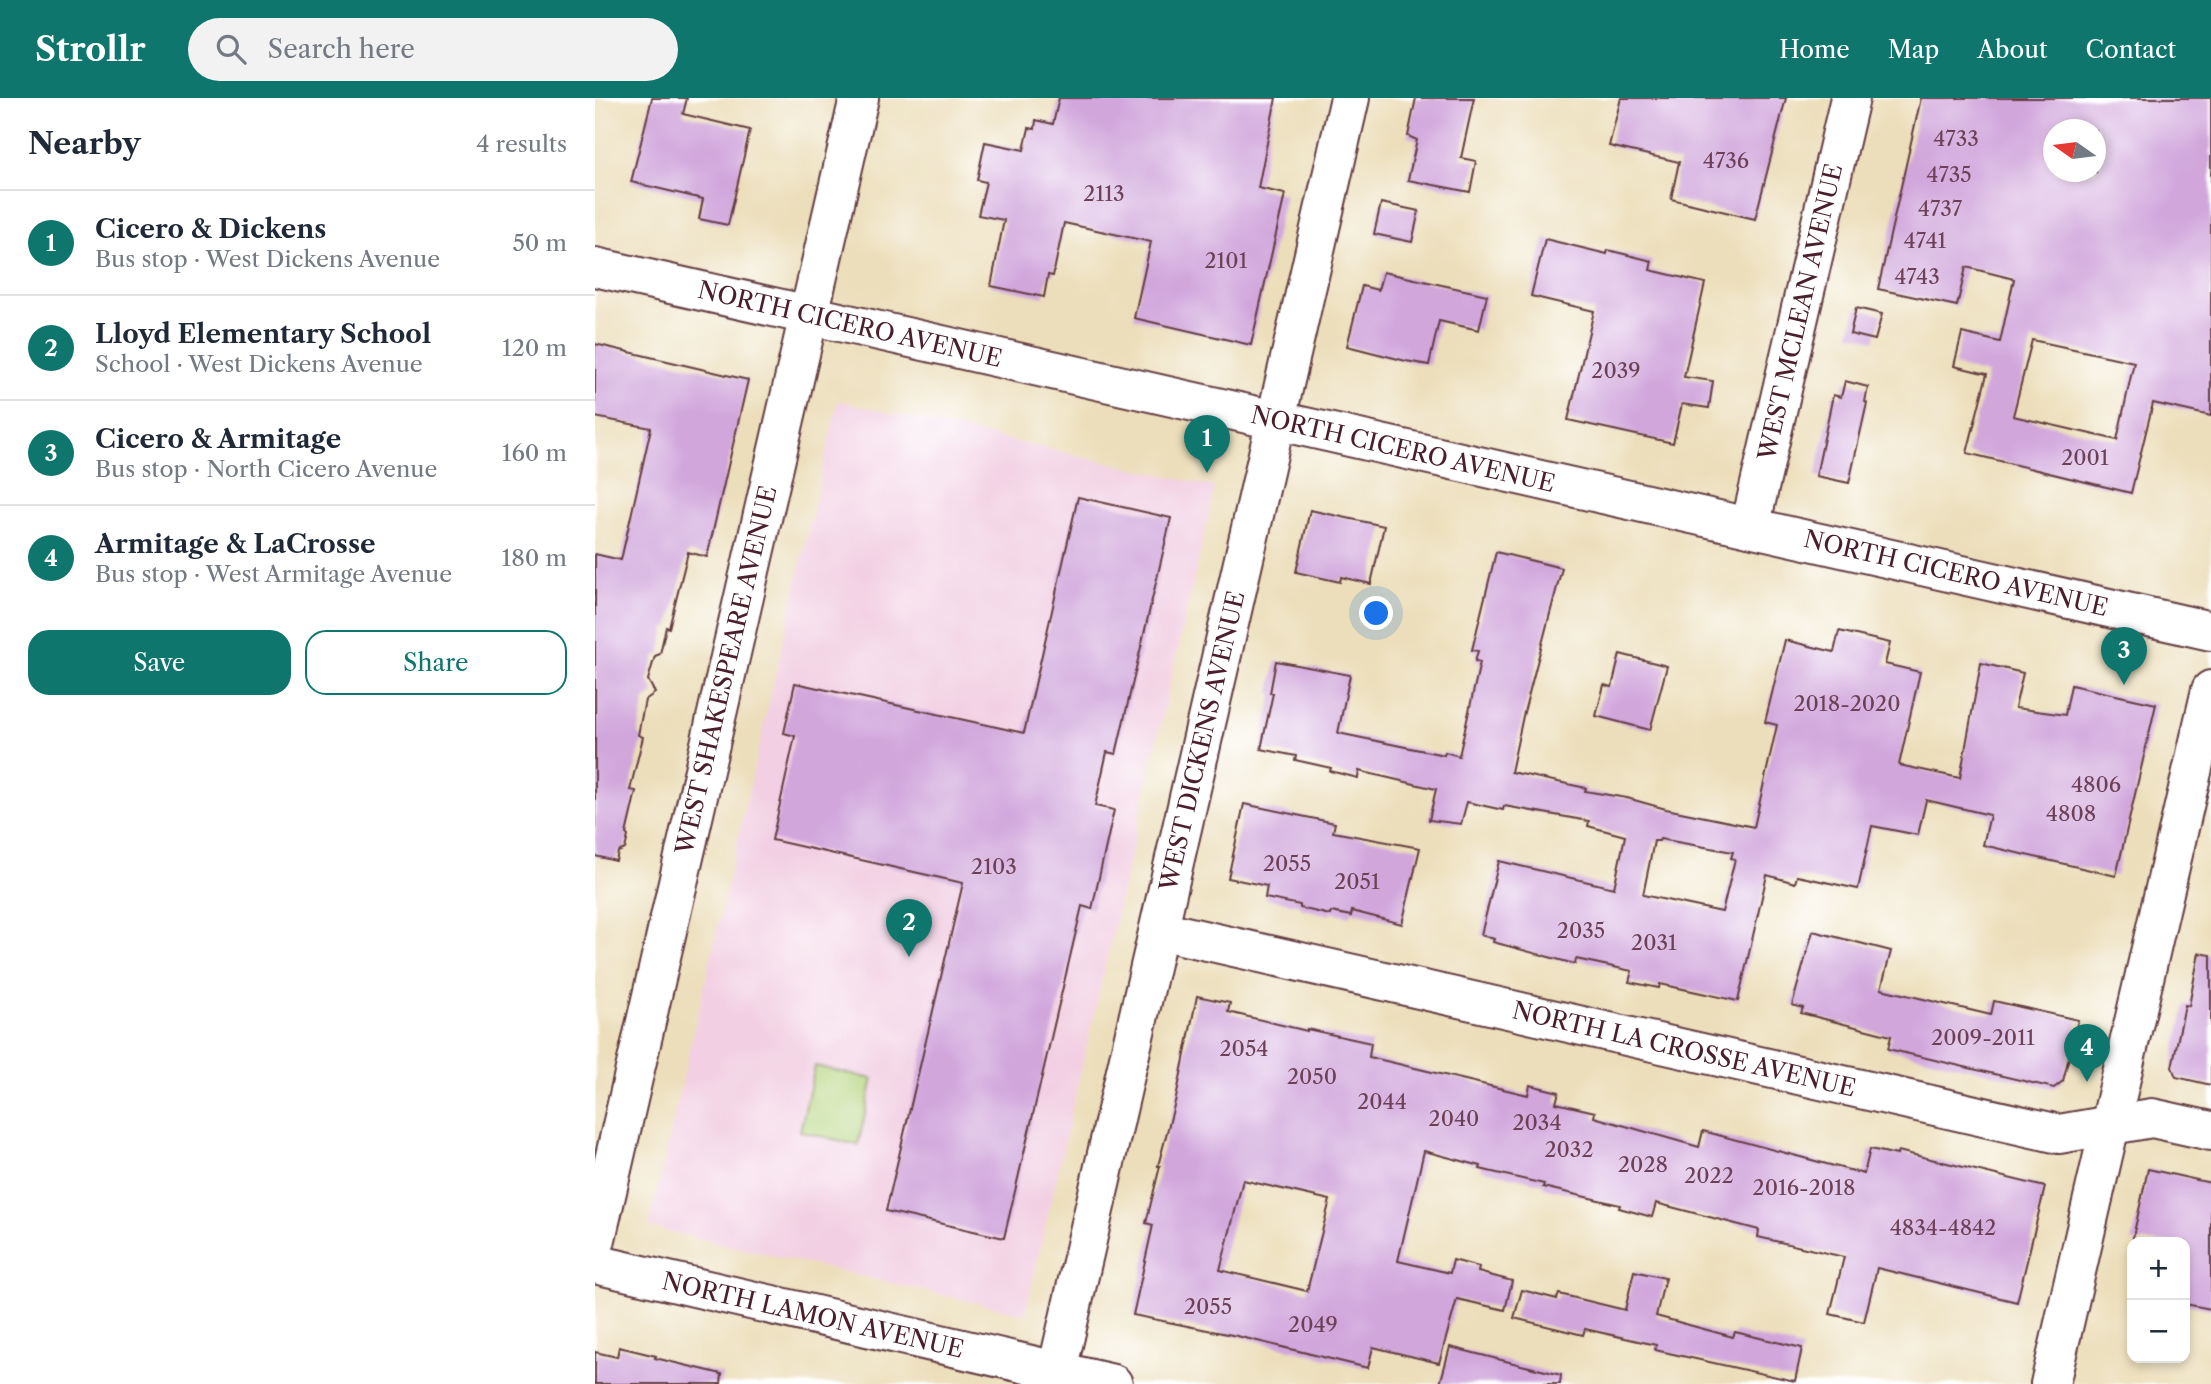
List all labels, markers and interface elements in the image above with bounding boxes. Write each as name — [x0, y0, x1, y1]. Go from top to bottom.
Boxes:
search box — [188, 18, 678, 81]
text: Strollr — [35, 29, 146, 70]
icon: search — [212, 30, 250, 68]
text: Search here — [268, 33, 415, 65]
text: Home — [1779, 35, 1850, 64]
text: Map — [1888, 35, 1939, 64]
text: About — [1977, 35, 2048, 64]
text: Contact — [2086, 35, 2176, 64]
north arrow — [2043, 119, 2106, 182]
text: Nearby — [28, 125, 141, 162]
house number: 4733 — [1933, 126, 1979, 151]
text: 4 results — [476, 130, 567, 158]
house number: 4736 — [1703, 148, 1749, 173]
street label: WEST MCLEAN AVENUE — [1752, 161, 1848, 464]
house number: 4735 — [1926, 162, 1972, 187]
house number: 2113 — [1083, 181, 1125, 206]
house number: 4737 — [1918, 196, 1963, 221]
text: Cicero & Dickens — [95, 213, 326, 245]
house number: 4741 — [1904, 228, 1947, 253]
text: 1 — [46, 229, 56, 257]
text: 50 m — [512, 229, 567, 257]
text: Bus stop · West Dickens Avenue — [95, 245, 440, 273]
house number: 2101 — [1204, 248, 1248, 273]
house number: 4743 — [1894, 264, 1940, 289]
street label: NORTH CICERO AVENUE — [695, 275, 1005, 373]
text: Lloyd Elementary School — [95, 318, 431, 350]
text: 2 — [44, 334, 58, 362]
text: 120 m — [502, 334, 567, 362]
text: School · West Dickens Avenue — [95, 350, 423, 378]
house number: 2039 — [1591, 358, 1641, 383]
street label: NORTH CICERO AVENUE — [1248, 400, 1558, 498]
pin: 1 — [1184, 415, 1230, 473]
text: Cicero & Armitage — [95, 423, 341, 455]
text: 3 — [45, 439, 58, 467]
text: 160 m — [502, 439, 567, 467]
house number: 2001 — [2061, 445, 2109, 470]
text: Bus stop · North Cicero Avenue — [95, 455, 437, 483]
street label: WEST SHAKESPEARE AVENUE — [669, 483, 783, 858]
street label: NORTH CICERO AVENUE — [1801, 524, 2111, 622]
text: Armitage & LaCrosse — [95, 528, 376, 560]
text: 4 — [44, 544, 58, 572]
text: 180 m — [502, 544, 567, 572]
text: Bus stop · West Armitage Avenue — [95, 560, 452, 588]
street label: WEST DICKENS AVENUE — [1153, 588, 1251, 895]
your location — [1359, 596, 1393, 630]
pin: 3 — [2101, 627, 2147, 685]
button: Save — [28, 630, 291, 695]
button: Share — [305, 630, 567, 695]
house number: 2018-2020 — [1793, 691, 1901, 716]
house number: 4806 — [2071, 772, 2121, 797]
house number: 4808 — [2046, 801, 2096, 826]
house number: 2055 — [1263, 851, 1311, 876]
house number: 2103 — [971, 854, 1017, 879]
house number: 2051 — [1334, 869, 1380, 894]
pin: 2 — [886, 899, 932, 957]
house number: 2035 — [1557, 918, 1605, 943]
house number: 2031 — [1631, 930, 1677, 955]
street label: NORTH LA CROSSE AVENUE — [1510, 995, 1858, 1103]
pin: 4 — [2064, 1024, 2110, 1082]
house number: 2009-2011 — [1931, 1025, 2035, 1050]
house number: 2054 — [1220, 1036, 1268, 1061]
house number: 2050 — [1287, 1064, 1337, 1089]
house number: 2044 — [1357, 1089, 1407, 1114]
house number: 2040 — [1429, 1106, 1479, 1131]
house number: 2034 — [1512, 1110, 1562, 1135]
house number: 2032 — [1544, 1137, 1594, 1162]
house number: 2028 — [1618, 1152, 1668, 1177]
house number: 2022 — [1684, 1163, 1734, 1188]
house number: 2016-2018 — [1753, 1175, 1855, 1200]
house number: 4834-4842 — [1890, 1215, 1996, 1240]
map controls — [2127, 1237, 2190, 1363]
button: + — [2127, 1237, 2190, 1300]
street label: NORTH LAMON AVENUE — [660, 1266, 966, 1364]
house number: 2055 — [1184, 1294, 1232, 1319]
button: − — [2127, 1300, 2190, 1363]
house number: 2049 — [1288, 1312, 1338, 1337]

